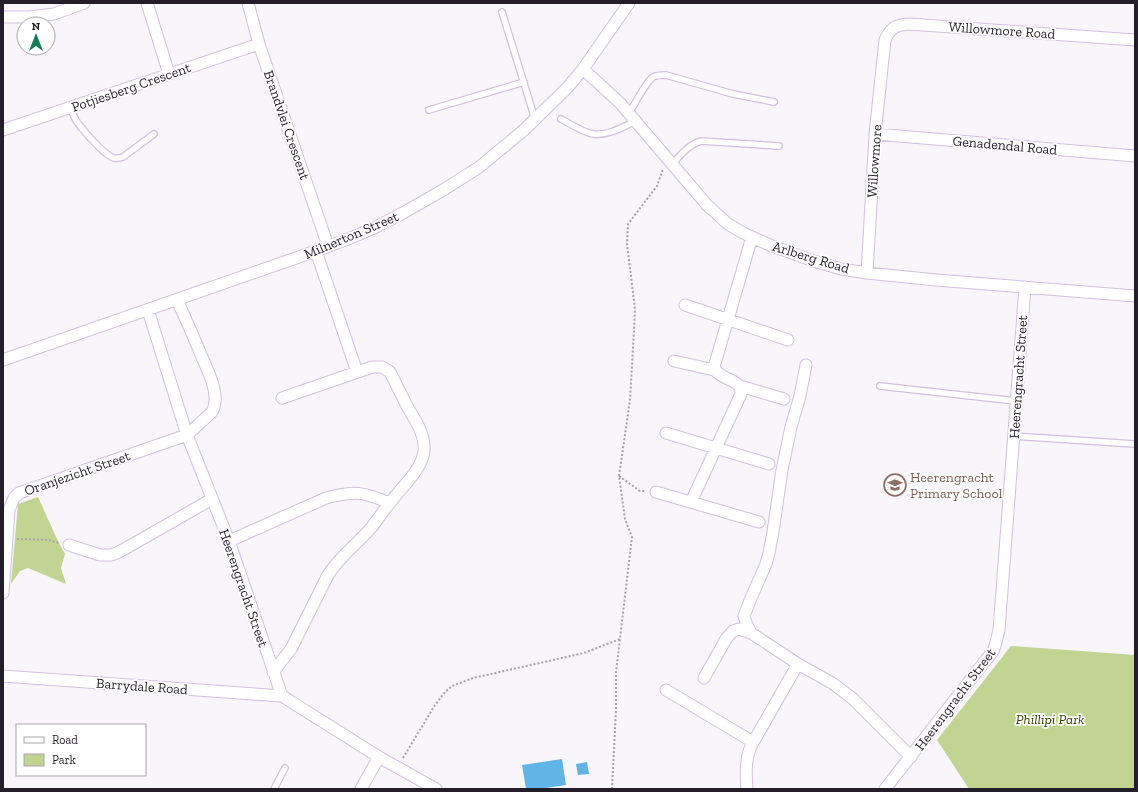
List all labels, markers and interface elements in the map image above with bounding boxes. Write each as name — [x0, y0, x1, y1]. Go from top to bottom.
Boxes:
north arrow — [16, 16, 56, 56]
street label: Willowmore Road — [948, 18, 1056, 43]
text: N — [32, 20, 41, 33]
street label: Potjiesberg Crescent — [69, 59, 194, 116]
street label: Brandvlei Crescent — [260, 68, 314, 183]
street label: Willowmore — [863, 123, 886, 198]
street label: Genadendal Road — [952, 132, 1058, 159]
street label: Milnerton Street — [301, 208, 402, 263]
street label: Arlberg Road — [770, 238, 852, 277]
street label: Heerengracht Street — [1006, 314, 1031, 439]
street label: Oranjezicht Street — [22, 447, 133, 500]
place label: Heerengracht Primary School — [910, 469, 1003, 502]
school or university icon: Heerengracht Primary School — [882, 472, 908, 498]
street label: Heerengracht Street — [215, 527, 272, 650]
street label: Heerengracht Street — [911, 644, 1000, 754]
street label: Barrydale Road — [95, 675, 189, 698]
park label: Phillipi Park — [1016, 711, 1084, 728]
legend — [16, 724, 146, 776]
text: Road — [52, 733, 78, 747]
text: Park — [52, 753, 77, 767]

